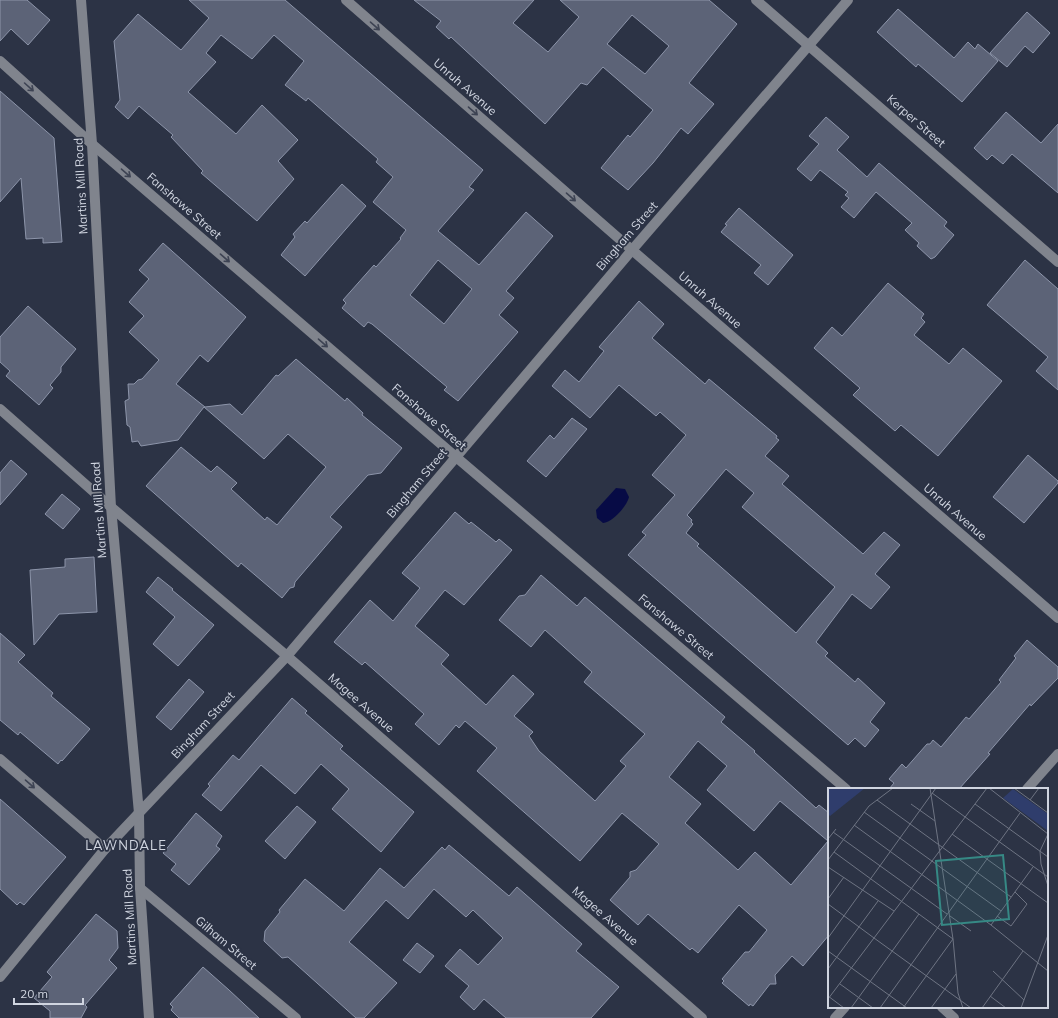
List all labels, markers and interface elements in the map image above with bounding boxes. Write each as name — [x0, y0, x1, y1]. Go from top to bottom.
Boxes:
one-way arrow — [370, 21, 381, 30]
street label: Unruh Avenue — [431, 55, 500, 118]
one-way arrow — [24, 82, 34, 92]
street label: Kerper Street — [884, 91, 949, 150]
one-way arrow — [468, 107, 478, 116]
street label: Martins Mill Road — [70, 137, 91, 235]
one-way arrow — [121, 169, 131, 178]
street label: Fanshawe Street — [144, 169, 225, 242]
one-way arrow — [566, 192, 576, 202]
street label: Bingham Street — [593, 198, 661, 273]
one-way arrow — [219, 254, 230, 263]
street label: Unruh Avenue — [676, 268, 745, 331]
one-way arrow — [318, 338, 328, 348]
street label: Fanshawe Street — [389, 380, 470, 453]
street label: Bingham Street — [383, 445, 450, 521]
street label: Martins Mill Road — [88, 461, 109, 559]
street label: Unruh Avenue — [921, 480, 990, 543]
street label: Fanshawe Street — [635, 591, 717, 663]
street label: Magee Avenue — [325, 670, 397, 735]
street label: Bingham Street — [168, 688, 238, 761]
one-way arrow — [24, 780, 35, 789]
inset map — [828, 788, 1048, 1008]
district label: LAWNDALE — [85, 837, 167, 853]
street label: Martins Mill Road — [119, 868, 140, 966]
street label: Magee Avenue — [569, 883, 641, 948]
street label: Gilham Street — [193, 913, 260, 973]
scale bar — [14, 980, 83, 1006]
text: 20 m — [20, 986, 48, 1001]

